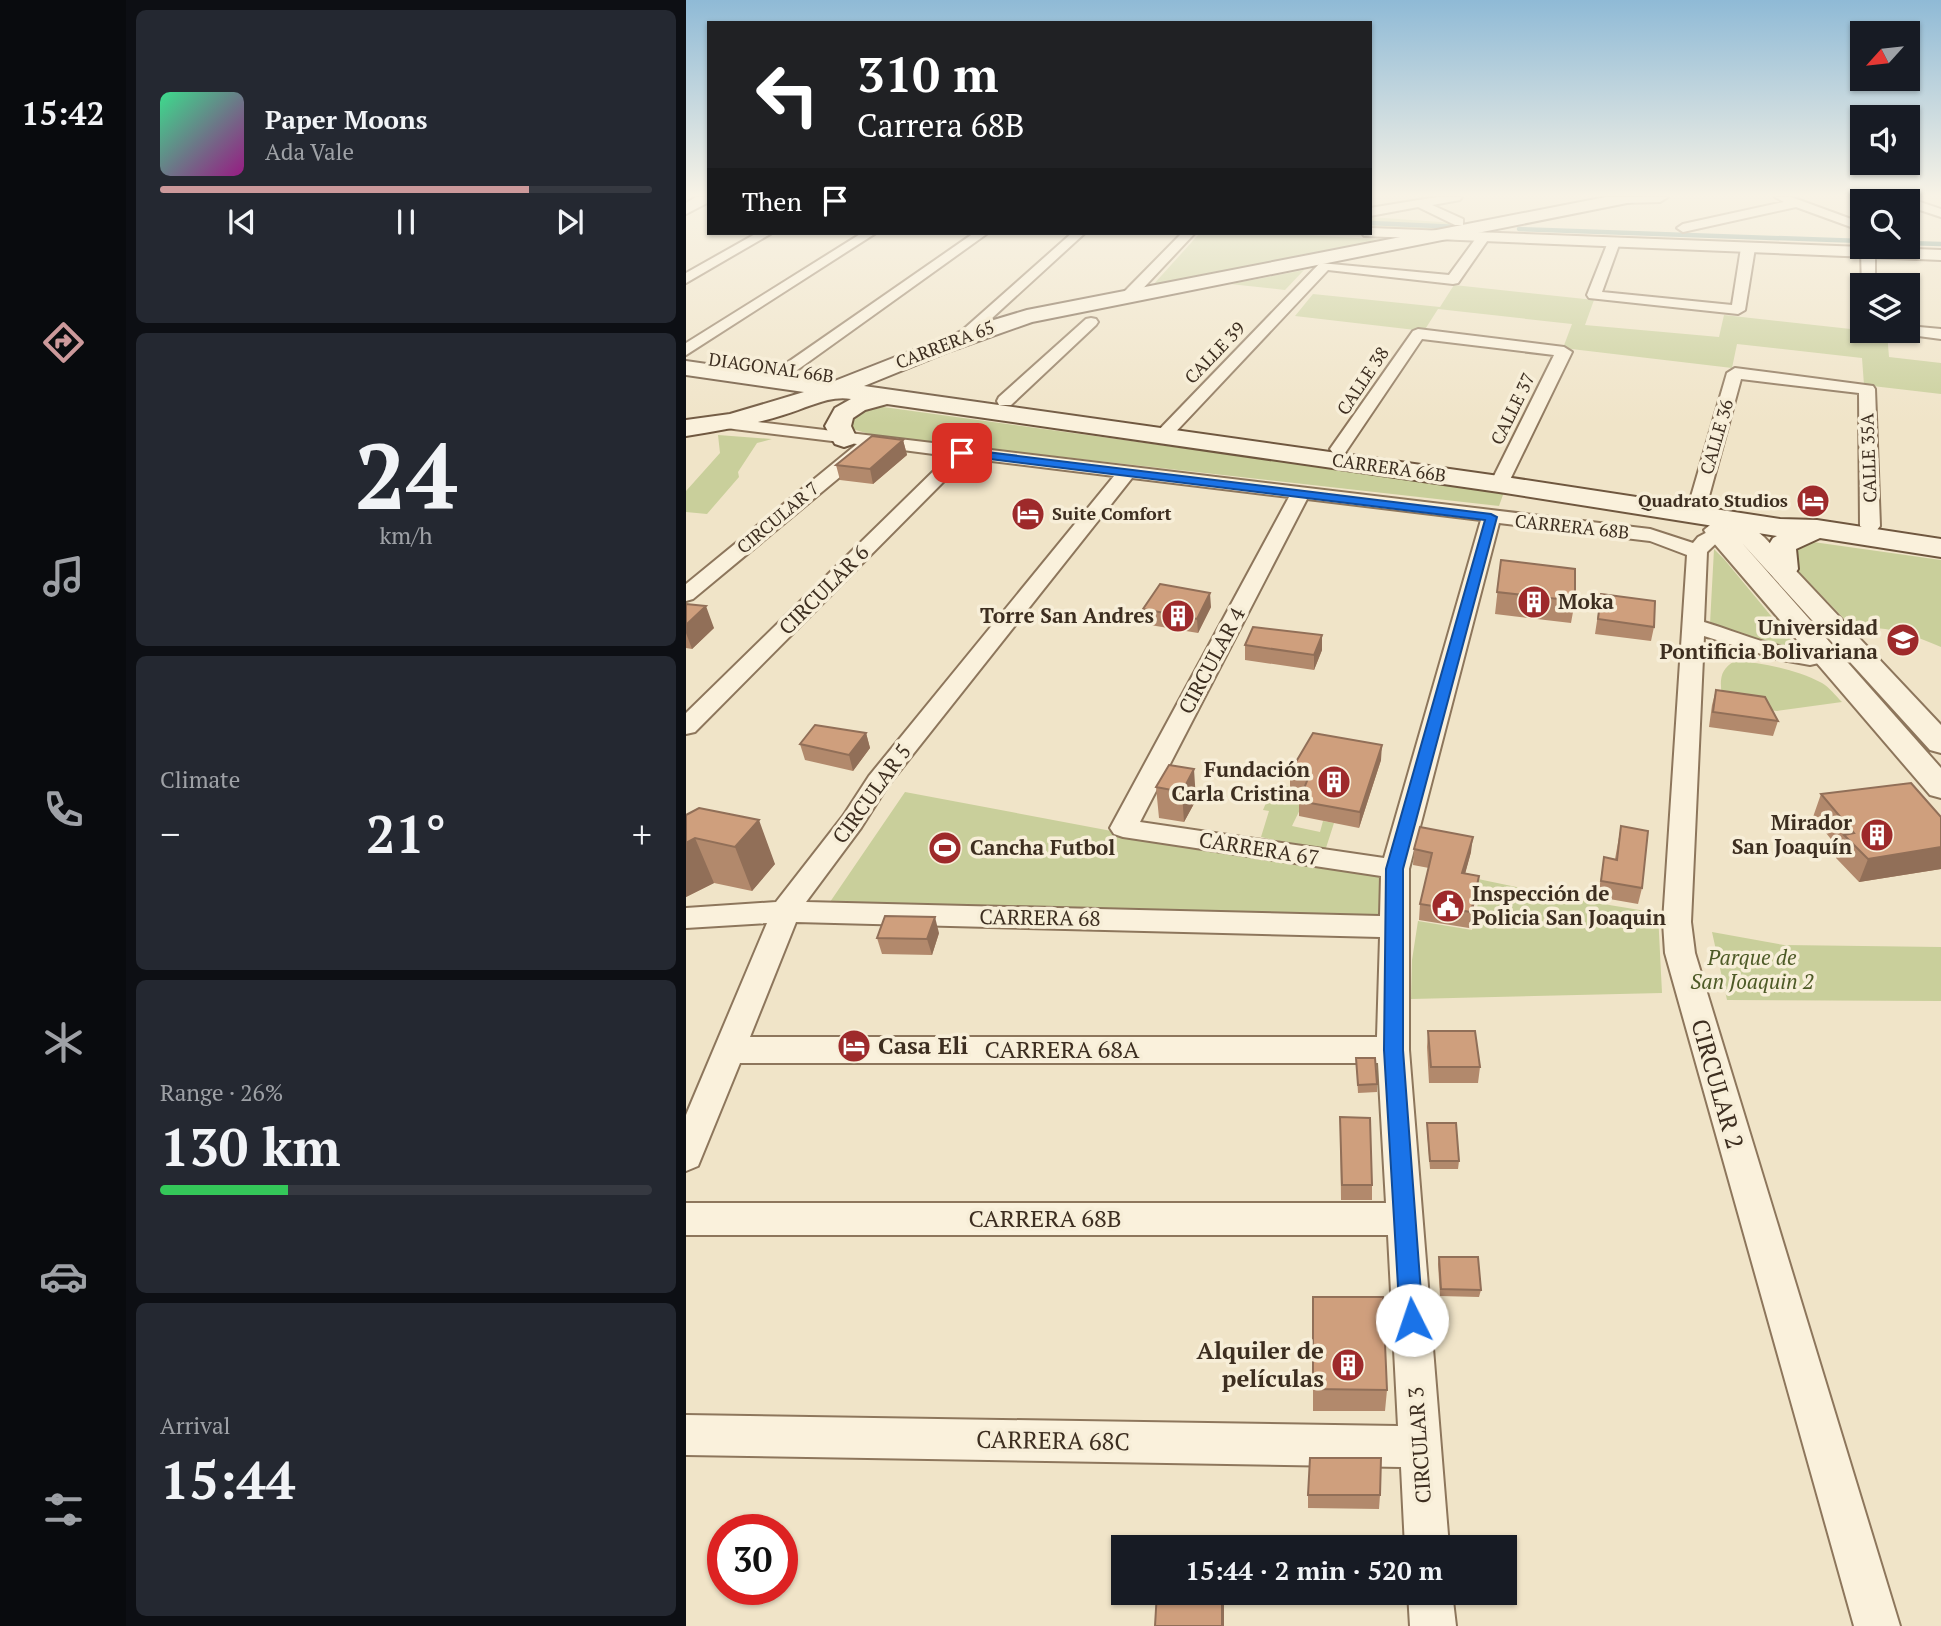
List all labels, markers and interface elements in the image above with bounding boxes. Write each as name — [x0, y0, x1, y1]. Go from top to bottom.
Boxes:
north arrow — [1850, 21, 1920, 91]
map controls — [1850, 21, 1920, 343]
text: 310 m — [857, 41, 999, 106]
icon: left — [742, 49, 833, 140]
text: 15:42 — [21, 92, 105, 134]
text: Paper Moons — [265, 102, 428, 136]
text: Carrera 68B — [857, 104, 1024, 146]
button: sound — [1850, 105, 1920, 175]
text: Ada Vale — [265, 136, 354, 167]
icon: arrive — [816, 182, 854, 220]
text: Then — [742, 184, 802, 218]
button: search — [1850, 189, 1920, 259]
icon: previous — [223, 203, 261, 241]
icon: pause — [387, 203, 425, 241]
icon: next — [551, 203, 589, 241]
button: layers — [1850, 273, 1920, 343]
street label: CARRERA 65 — [892, 314, 997, 374]
street label: CALLE 39 — [1179, 316, 1250, 388]
icon: directions — [39, 318, 88, 367]
street label: CALLE 38 — [1331, 342, 1394, 419]
street label: DIAGONAL 66B — [707, 346, 835, 388]
street label: CALLE 37 — [1484, 369, 1540, 449]
street label: CALLE 36 — [1694, 396, 1738, 477]
street label: CALLE 35A — [1854, 412, 1882, 503]
text: 24 — [355, 414, 457, 535]
pin — [932, 423, 992, 483]
icon: arrive — [943, 434, 981, 472]
street label: CARRERA 66B — [1331, 447, 1448, 487]
street label: CIRCULAR 7 — [731, 476, 823, 559]
hotel icon: Quadrato Studios — [1794, 482, 1832, 520]
place label: Quadrato Studios — [1638, 488, 1788, 512]
hotel icon: Suite Comfort — [1009, 495, 1047, 533]
place label: Suite Comfort — [1052, 501, 1172, 525]
street label: CARRERA 68B — [1514, 508, 1631, 544]
text: km/h — [379, 520, 433, 551]
street label: CIRCULAR 6 — [772, 538, 874, 640]
icon: music — [39, 552, 88, 601]
building icon: Moka — [1515, 583, 1553, 621]
place label: Moka — [1558, 587, 1614, 615]
building icon: Torre San Andres — [1159, 597, 1197, 635]
place label: Torre San Andres — [980, 601, 1154, 629]
street label: CIRCULAR 4 — [1171, 602, 1251, 719]
place label: Universidad Pontificia Bolivariana — [1659, 613, 1878, 665]
school or university icon: Universidad Pontificia Bolivariana — [1884, 621, 1922, 659]
street label: CIRCULAR 5 — [826, 738, 917, 849]
place label: Fundación Carla Cristina — [1171, 755, 1310, 807]
building icon: Fundación Carla Cristina — [1315, 763, 1353, 801]
text: Climate — [160, 764, 240, 795]
icon: phone — [39, 785, 88, 834]
text: 21° — [366, 799, 446, 868]
place label: Mirador San Joaquín — [1732, 808, 1852, 860]
text: − — [160, 809, 180, 859]
text: + — [632, 809, 652, 859]
building icon: Mirador San Joaquín — [1858, 816, 1896, 854]
street label: CARRERA 67 — [1197, 825, 1321, 871]
sports icon: Cancha Futbol — [926, 829, 964, 867]
place label: Cancha Futbol — [970, 833, 1115, 861]
place label: Inspección de Policia San Joaquin — [1472, 879, 1667, 931]
public building icon: Inspección de Policia San Joaquin — [1429, 887, 1467, 925]
street label: CARRERA 68 — [979, 902, 1101, 932]
park label: Parque de San Joaquin 2 — [1690, 943, 1814, 995]
street label: CIRCULAR 2 — [1684, 1015, 1752, 1152]
icon: climate — [39, 1018, 88, 1067]
hotel icon: Casa Eli — [835, 1027, 873, 1065]
place label: Casa Eli — [878, 1029, 968, 1061]
street label: CARRERA 68A — [985, 1033, 1140, 1065]
text: Range · 26% — [160, 1077, 283, 1108]
text: 130 km — [160, 1112, 341, 1181]
street label: CARRERA 68B — [968, 1202, 1122, 1234]
icon: car — [39, 1252, 88, 1301]
position arrow — [1375, 1283, 1449, 1357]
place label: Alquiler de películas — [1197, 1334, 1324, 1394]
building icon: Alquiler de películas — [1329, 1346, 1367, 1384]
street label: CIRCULAR 3 — [1401, 1386, 1437, 1504]
text: Arrival — [160, 1410, 231, 1441]
street label: CARRERA 68C — [976, 1423, 1130, 1457]
text: 15:44 — [160, 1445, 295, 1514]
icon: filters — [39, 1485, 88, 1534]
speed limit sign: 30 — [707, 1514, 798, 1605]
text: 15:44 · 2 min · 520 m — [1185, 1553, 1443, 1587]

